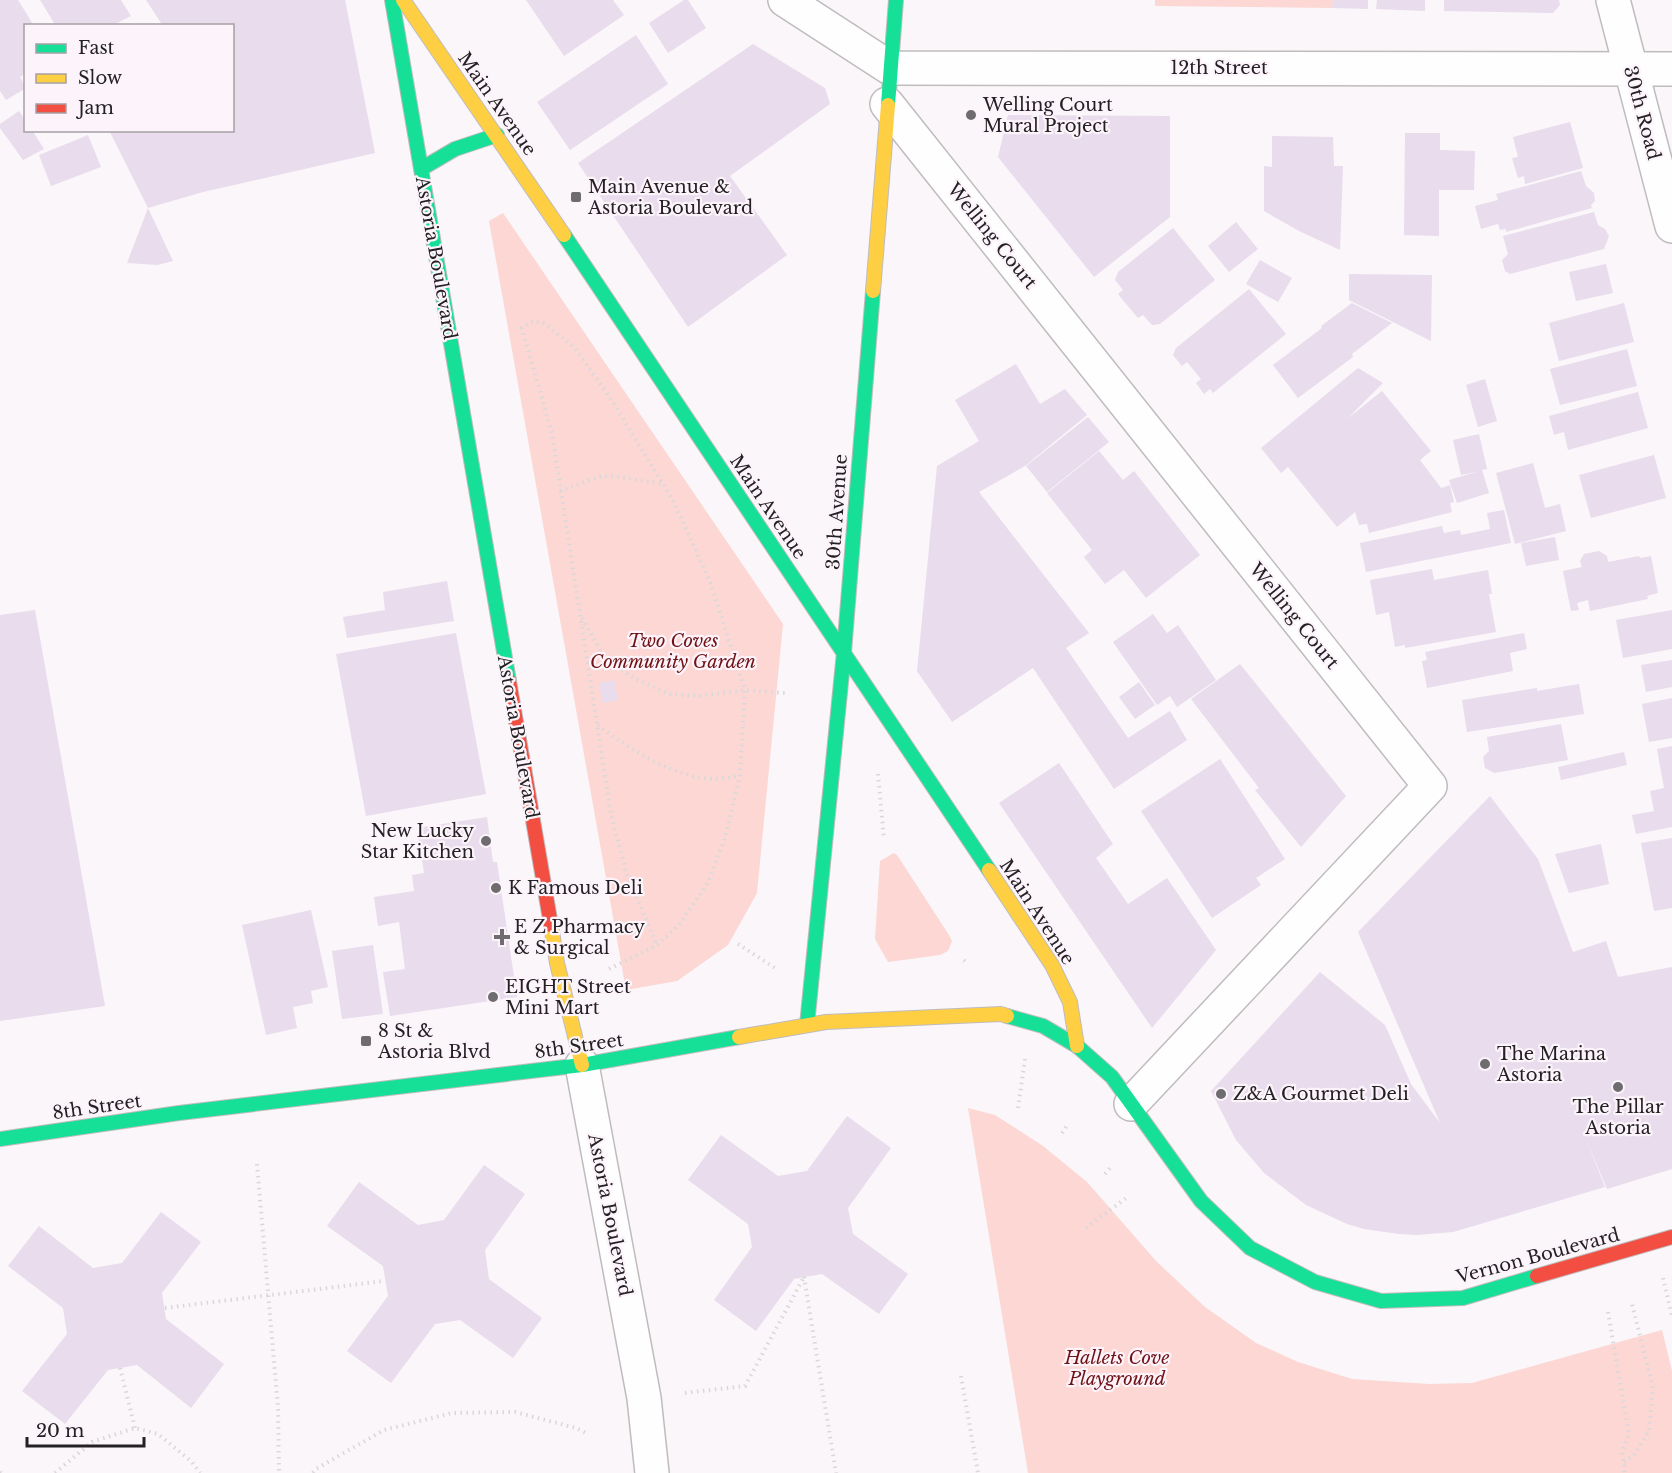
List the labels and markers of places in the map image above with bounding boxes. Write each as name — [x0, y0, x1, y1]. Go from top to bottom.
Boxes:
place label: Welling Court Mural Project — [982, 94, 1113, 137]
marker: Welling Court Mural Project — [964, 108, 978, 122]
place label: Main Avenue & Astoria Boulevard — [587, 176, 753, 219]
marker: Main Avenue & Astoria Boulevard — [569, 190, 583, 204]
place label: New Lucky Star Kitchen — [361, 820, 474, 863]
marker: New Lucky Star Kitchen — [479, 834, 493, 848]
place label: K Famous Deli — [508, 877, 643, 899]
marker: K Famous Deli — [489, 881, 503, 895]
place label: E Z Pharmacy & Surgical — [514, 916, 646, 959]
marker: E Z Pharmacy & Surgical — [495, 930, 509, 944]
place label: EIGHT Street Mini Mart — [505, 976, 631, 1019]
marker: EIGHT Street Mini Mart — [486, 990, 500, 1004]
place label: 8 St & Astoria Blvd — [377, 1020, 491, 1063]
marker: 8 St & Astoria Blvd — [359, 1034, 373, 1048]
place label: The Marina Astoria — [1496, 1043, 1606, 1086]
marker: The Marina Astoria — [1478, 1057, 1492, 1071]
marker: The Pillar Astoria — [1611, 1080, 1625, 1094]
place label: Z&A Gourmet Deli — [1233, 1083, 1409, 1105]
marker: Z&A Gourmet Deli — [1214, 1087, 1228, 1101]
place label: The Pillar Astoria — [1572, 1096, 1664, 1139]

